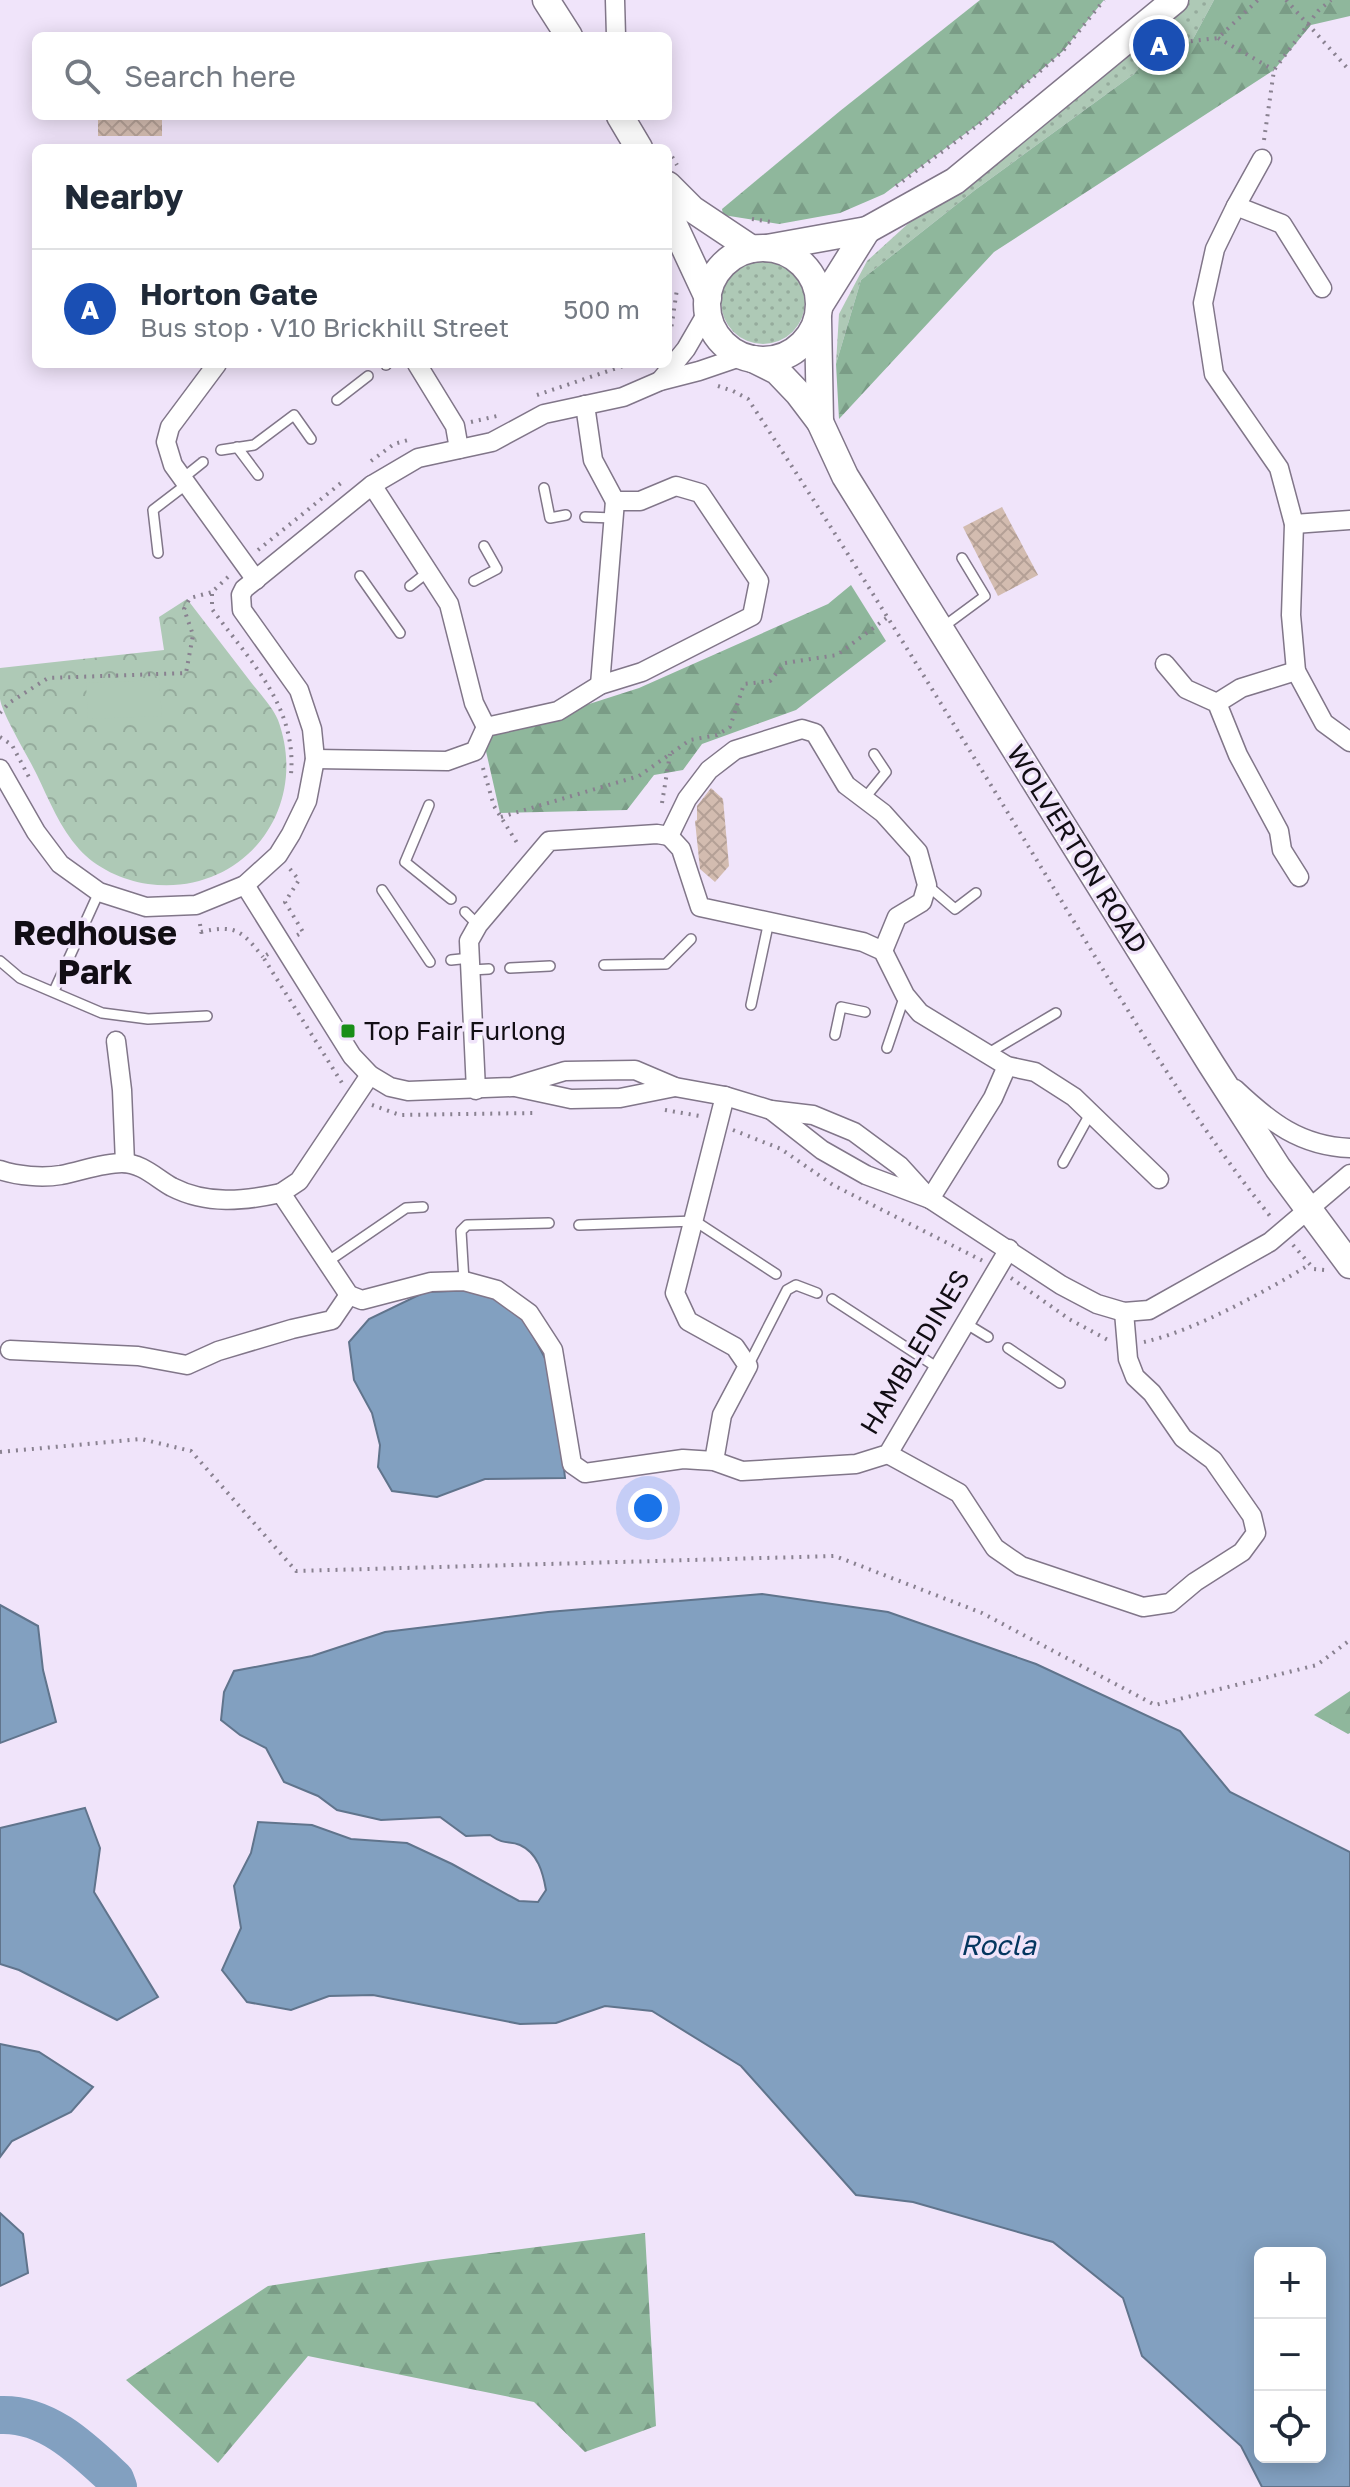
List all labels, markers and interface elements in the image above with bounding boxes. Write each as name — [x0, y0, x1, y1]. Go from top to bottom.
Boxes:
pin: A — [1133, 15, 1185, 75]
search box — [32, 32, 672, 120]
icon: search — [60, 54, 104, 98]
text: Search here — [124, 58, 296, 94]
text: Nearby — [64, 176, 184, 216]
text: Horton Gate — [140, 276, 318, 312]
text: A — [81, 294, 99, 325]
text: 500 m — [563, 294, 640, 325]
text: Bus stop · V10 Brickhill Street — [140, 312, 509, 343]
street label: WOLVERTON ROAD — [1001, 739, 1154, 959]
district label: Redhouse Park — [13, 912, 177, 991]
place label: Top Fair Furlong — [364, 1015, 566, 1046]
marker: Top Fair Furlong — [339, 1022, 357, 1040]
street label: HAMBLEDINES — [853, 1264, 976, 1440]
your location — [628, 1488, 668, 1528]
water label: Rocla — [960, 1928, 1037, 1961]
map controls — [1254, 2247, 1326, 2463]
button: + — [1254, 2247, 1326, 2319]
button: − — [1254, 2319, 1326, 2391]
button: locate — [1254, 2391, 1326, 2463]

